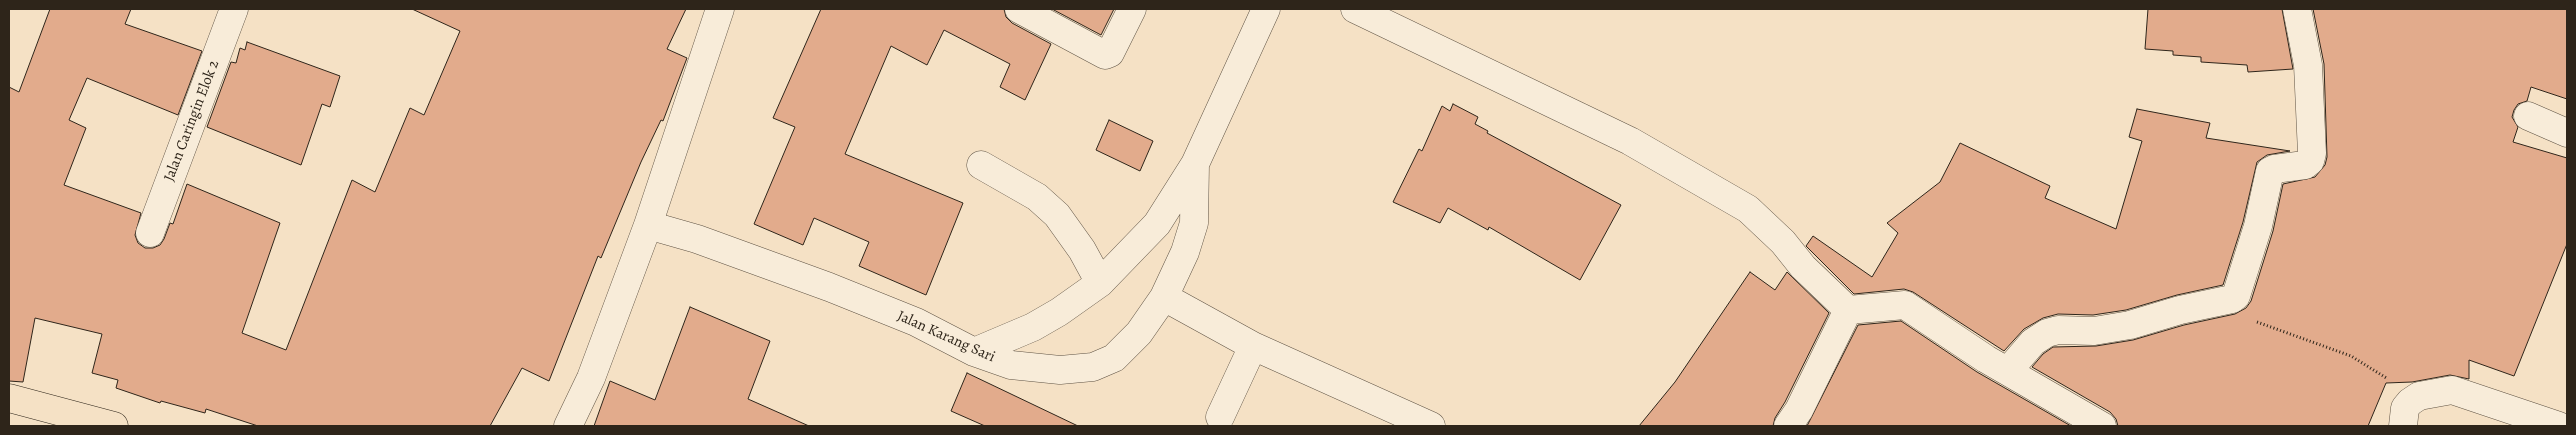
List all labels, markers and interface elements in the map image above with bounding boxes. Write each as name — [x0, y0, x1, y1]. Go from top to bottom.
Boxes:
street label: Jalan Caringin Elok 2 — [161, 58, 223, 184]
street label: Jalan Karang Sari — [894, 307, 998, 367]

